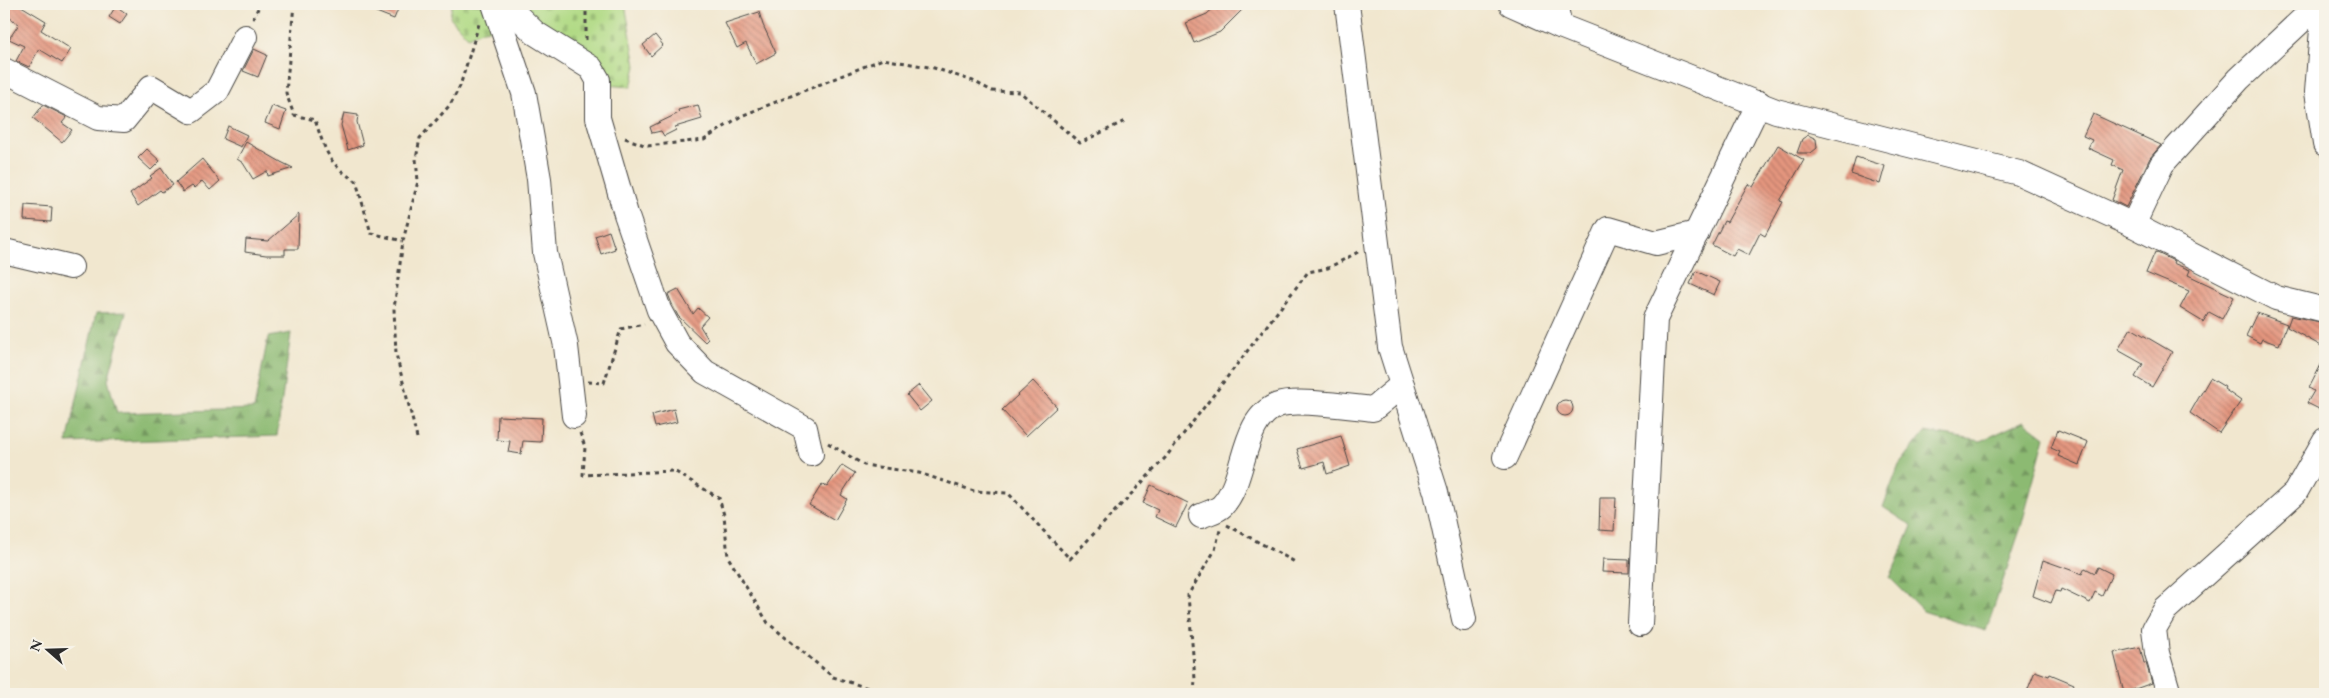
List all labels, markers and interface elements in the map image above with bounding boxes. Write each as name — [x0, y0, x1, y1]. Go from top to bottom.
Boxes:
north arrow — [22, 626, 72, 676]
text: N — [25, 637, 46, 654]

